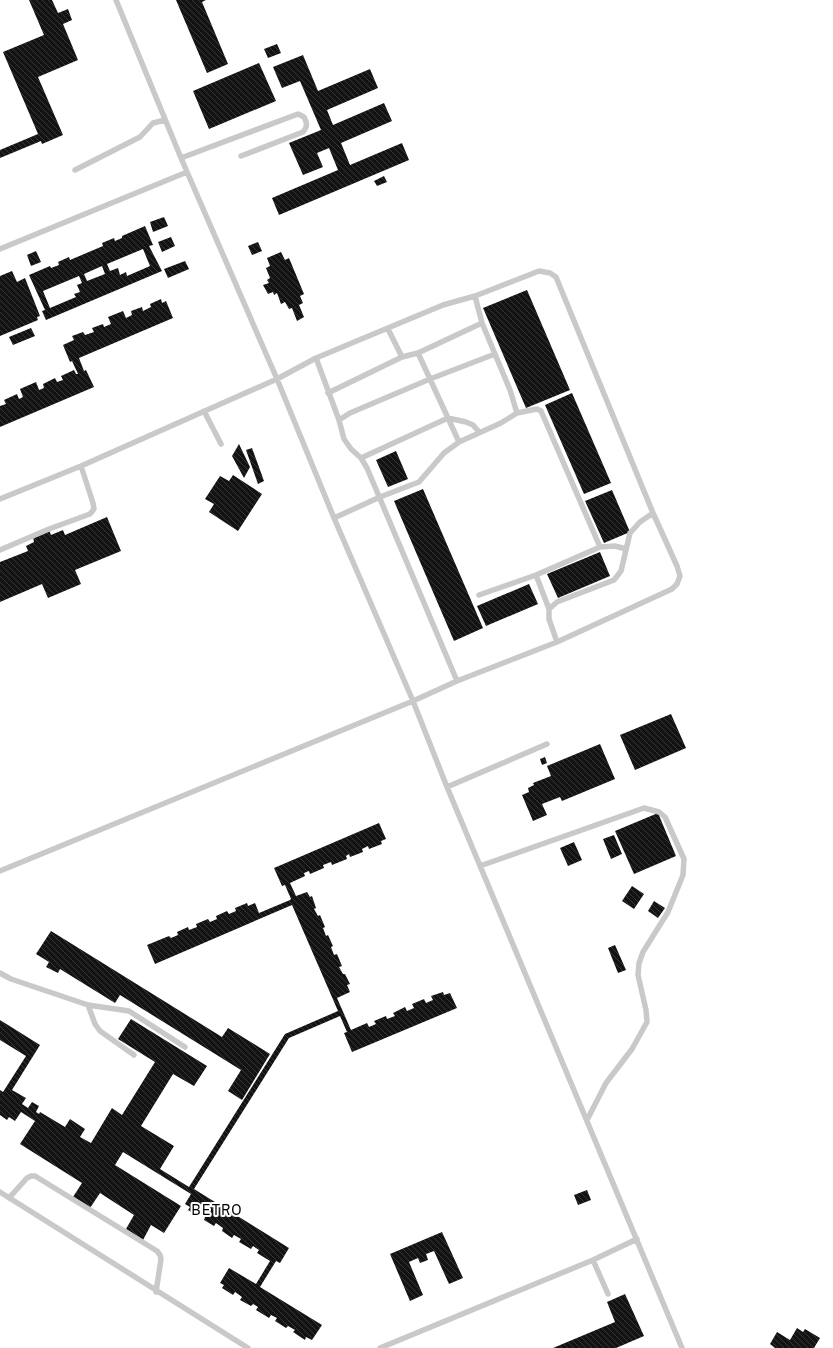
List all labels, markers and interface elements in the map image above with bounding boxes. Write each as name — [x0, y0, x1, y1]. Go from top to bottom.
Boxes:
district label: BETRO — [191, 1202, 243, 1218]

